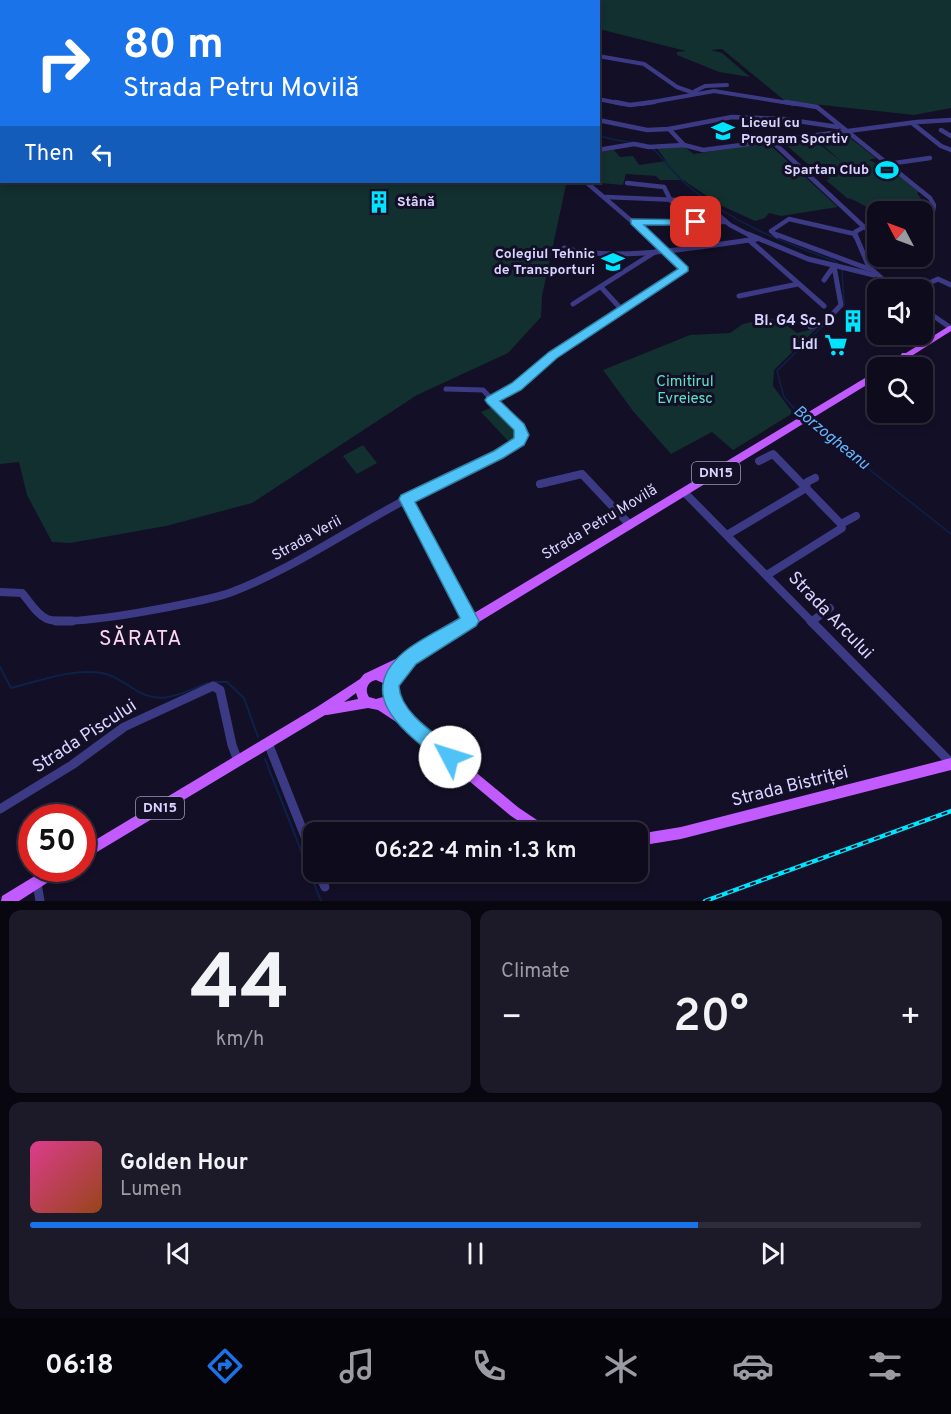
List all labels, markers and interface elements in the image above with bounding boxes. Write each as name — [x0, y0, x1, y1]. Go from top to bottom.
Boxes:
text: 80 m — [123, 20, 224, 73]
icon: right — [24, 24, 102, 102]
text: Strada Petru Movilă — [123, 72, 359, 106]
place label: Liceul cu Program Sportiv — [741, 115, 848, 148]
school or university icon: Liceul cu Program Sportiv — [710, 118, 736, 144]
icon: left — [86, 138, 119, 171]
text: Then — [24, 141, 74, 168]
sports icon: Spartan Club — [874, 157, 900, 183]
place label: Spartan Club — [784, 162, 869, 179]
building icon: Stână — [366, 189, 392, 215]
place label: Stână — [397, 194, 435, 211]
pin — [670, 196, 721, 247]
north arrow — [867, 201, 933, 267]
map controls — [867, 201, 933, 423]
icon: arrive — [679, 205, 712, 238]
place label: Colegiul Tehnic de Transporturi — [494, 246, 595, 279]
school or university icon: Colegiul Tehnic de Transporturi — [600, 249, 626, 275]
button: sound — [867, 279, 933, 345]
building icon: Bl. G4 Sc. D — [840, 308, 866, 334]
place label: Bl. G4 Sc. D — [754, 312, 835, 331]
supermarket icon: Lidl — [823, 332, 849, 358]
place label: Lidl — [792, 336, 818, 355]
button: search — [867, 357, 933, 423]
park label: Cimitirul Evreiesc — [656, 373, 714, 409]
water label: Borzogheanu — [789, 401, 873, 475]
road number: DN15 — [692, 462, 740, 484]
street label: Strada Petru Movilă — [539, 481, 661, 565]
street label: Strada Verii — [269, 512, 345, 566]
street label: Strada Arcului — [782, 567, 878, 665]
district label: SĂRATA — [99, 625, 183, 653]
street label: Strada Piscului — [29, 695, 141, 779]
position arrow — [418, 725, 482, 789]
street label: Strada Bistriței — [729, 761, 851, 813]
road number: DN15 — [136, 797, 184, 819]
speed limit sign: 50 — [18, 804, 96, 882]
text: 06:22 · 4 min · 1.3 km — [374, 838, 577, 865]
text: 44 — [190, 938, 290, 1037]
text: Climate — [501, 959, 570, 985]
text: 20° — [673, 990, 749, 1047]
text: − — [501, 998, 522, 1040]
text: + — [900, 998, 921, 1040]
text: km/h — [216, 1027, 264, 1053]
text: Golden Hour — [120, 1150, 248, 1177]
text: Lumen — [120, 1177, 182, 1203]
icon: previous — [162, 1237, 195, 1270]
icon: pause — [459, 1237, 492, 1270]
icon: next — [756, 1237, 789, 1270]
icon: directions — [204, 1345, 246, 1387]
icon: music — [336, 1345, 378, 1387]
icon: phone — [468, 1345, 510, 1387]
icon: climate — [600, 1345, 642, 1387]
icon: car — [732, 1345, 774, 1387]
icon: filters — [864, 1345, 906, 1387]
text: 06:18 — [45, 1349, 114, 1383]

